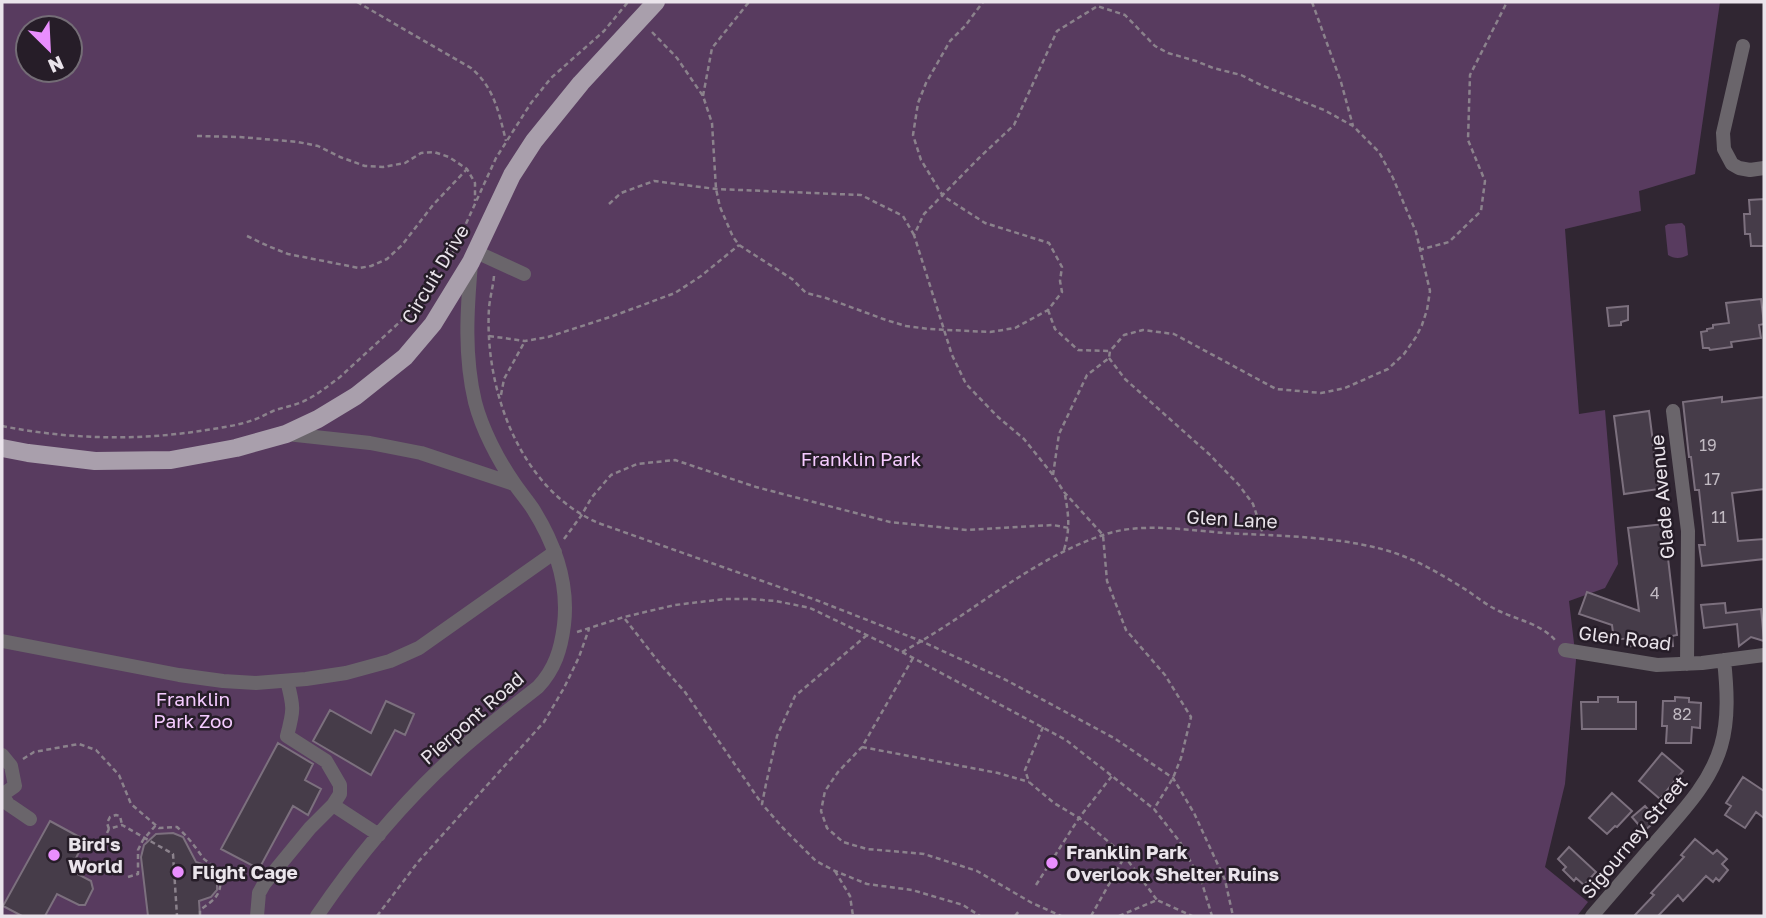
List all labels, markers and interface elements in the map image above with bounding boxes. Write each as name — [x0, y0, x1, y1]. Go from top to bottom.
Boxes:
north arrow — [14, 14, 84, 84]
text: N — [45, 52, 67, 78]
street label: Circuit Drive — [396, 220, 473, 327]
street label: Glade Avenue — [1645, 434, 1678, 560]
house number: 19 — [1699, 435, 1717, 455]
park label: Franklin Park — [801, 447, 921, 470]
house number: 17 — [1704, 469, 1720, 489]
street label: Glen Lane — [1186, 505, 1278, 532]
house number: 11 — [1711, 507, 1727, 527]
house number: 4 — [1650, 583, 1660, 603]
street label: Glen Road — [1577, 620, 1673, 655]
street label: Pierpont Road — [415, 666, 528, 769]
park label: Franklin Park Zoo — [153, 687, 233, 732]
house number: 82 — [1672, 704, 1692, 724]
street label: Sigourney Street — [1576, 771, 1692, 903]
place label: Bird's World — [68, 832, 123, 877]
place label: Franklin Park Overlook Shelter Ruins — [1066, 840, 1279, 885]
marker: Bird's World — [46, 847, 62, 863]
marker: Franklin Park Overlook Shelter Ruins — [1044, 855, 1060, 871]
place label: Flight Cage — [192, 860, 298, 883]
marker: Flight Cage — [170, 864, 186, 880]

